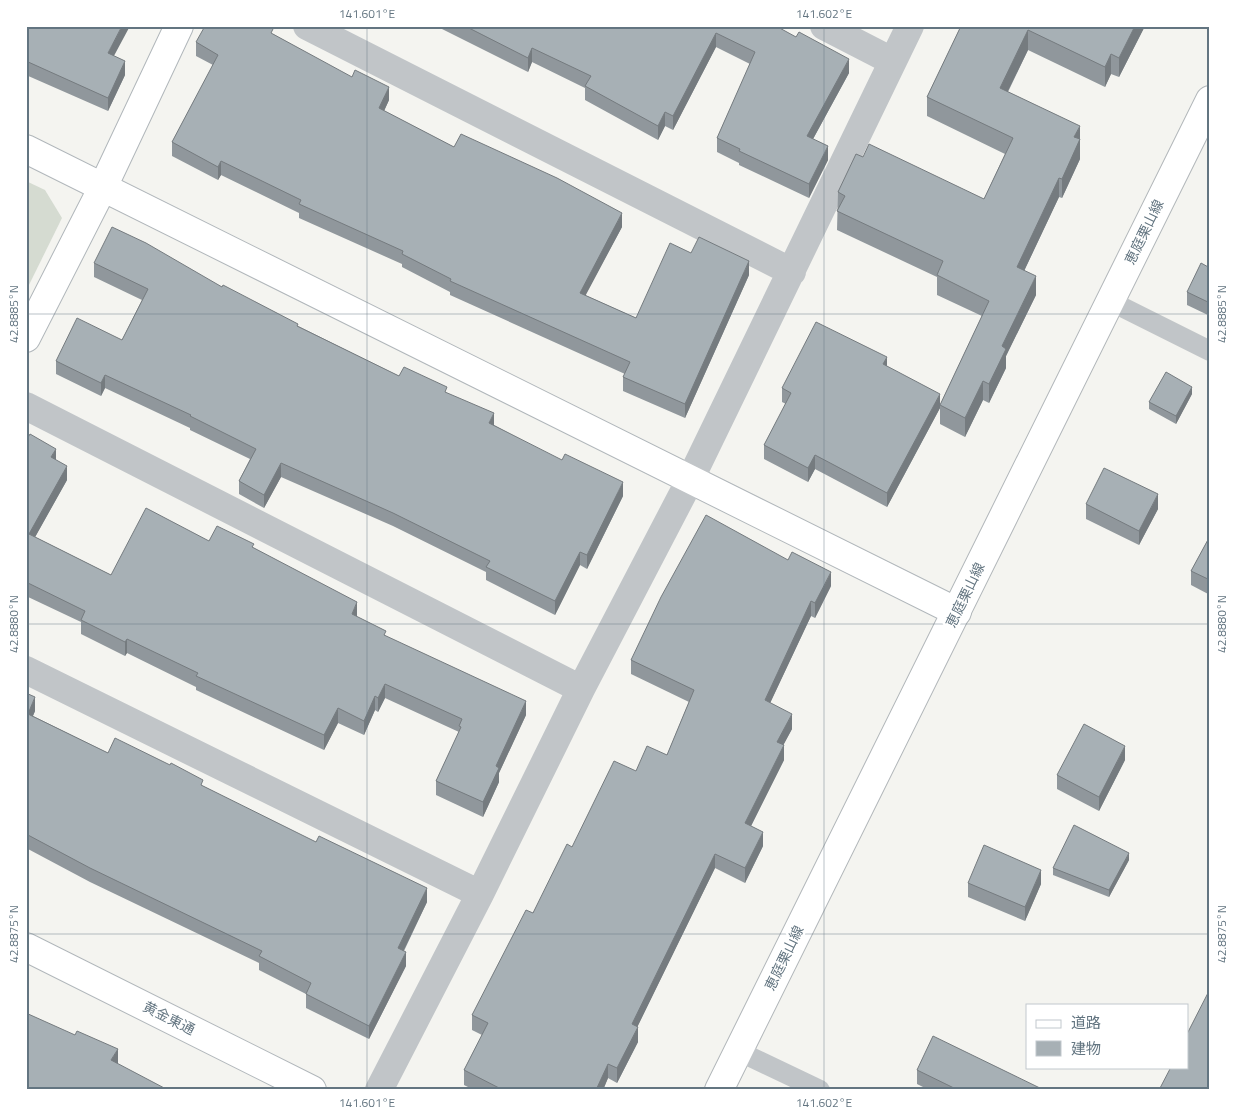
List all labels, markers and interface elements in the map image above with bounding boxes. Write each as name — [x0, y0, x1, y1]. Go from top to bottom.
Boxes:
text: 141.601°E — [339, 4, 395, 23]
text: 141.602°E — [796, 4, 852, 23]
street label: 恵庭栗山線 — [1119, 196, 1168, 268]
text: 42.8885°N — [4, 285, 23, 343]
text: 42.8885°N — [1212, 285, 1231, 343]
street label: 恵庭栗山線 — [940, 559, 989, 631]
text: 42.8880°N — [4, 595, 23, 653]
text: 42.8880°N — [1212, 595, 1231, 653]
text: 42.8875°N — [4, 905, 23, 963]
text: 42.8875°N — [1212, 905, 1231, 963]
street label: 恵庭栗山線 — [759, 922, 808, 994]
street label: 黄金東通 — [140, 995, 199, 1040]
legend — [1026, 1004, 1188, 1068]
text: 道路 — [1071, 1011, 1101, 1034]
text: 建物 — [1071, 1037, 1101, 1060]
text: 141.601°E — [339, 1093, 395, 1112]
text: 141.602°E — [796, 1093, 852, 1112]

